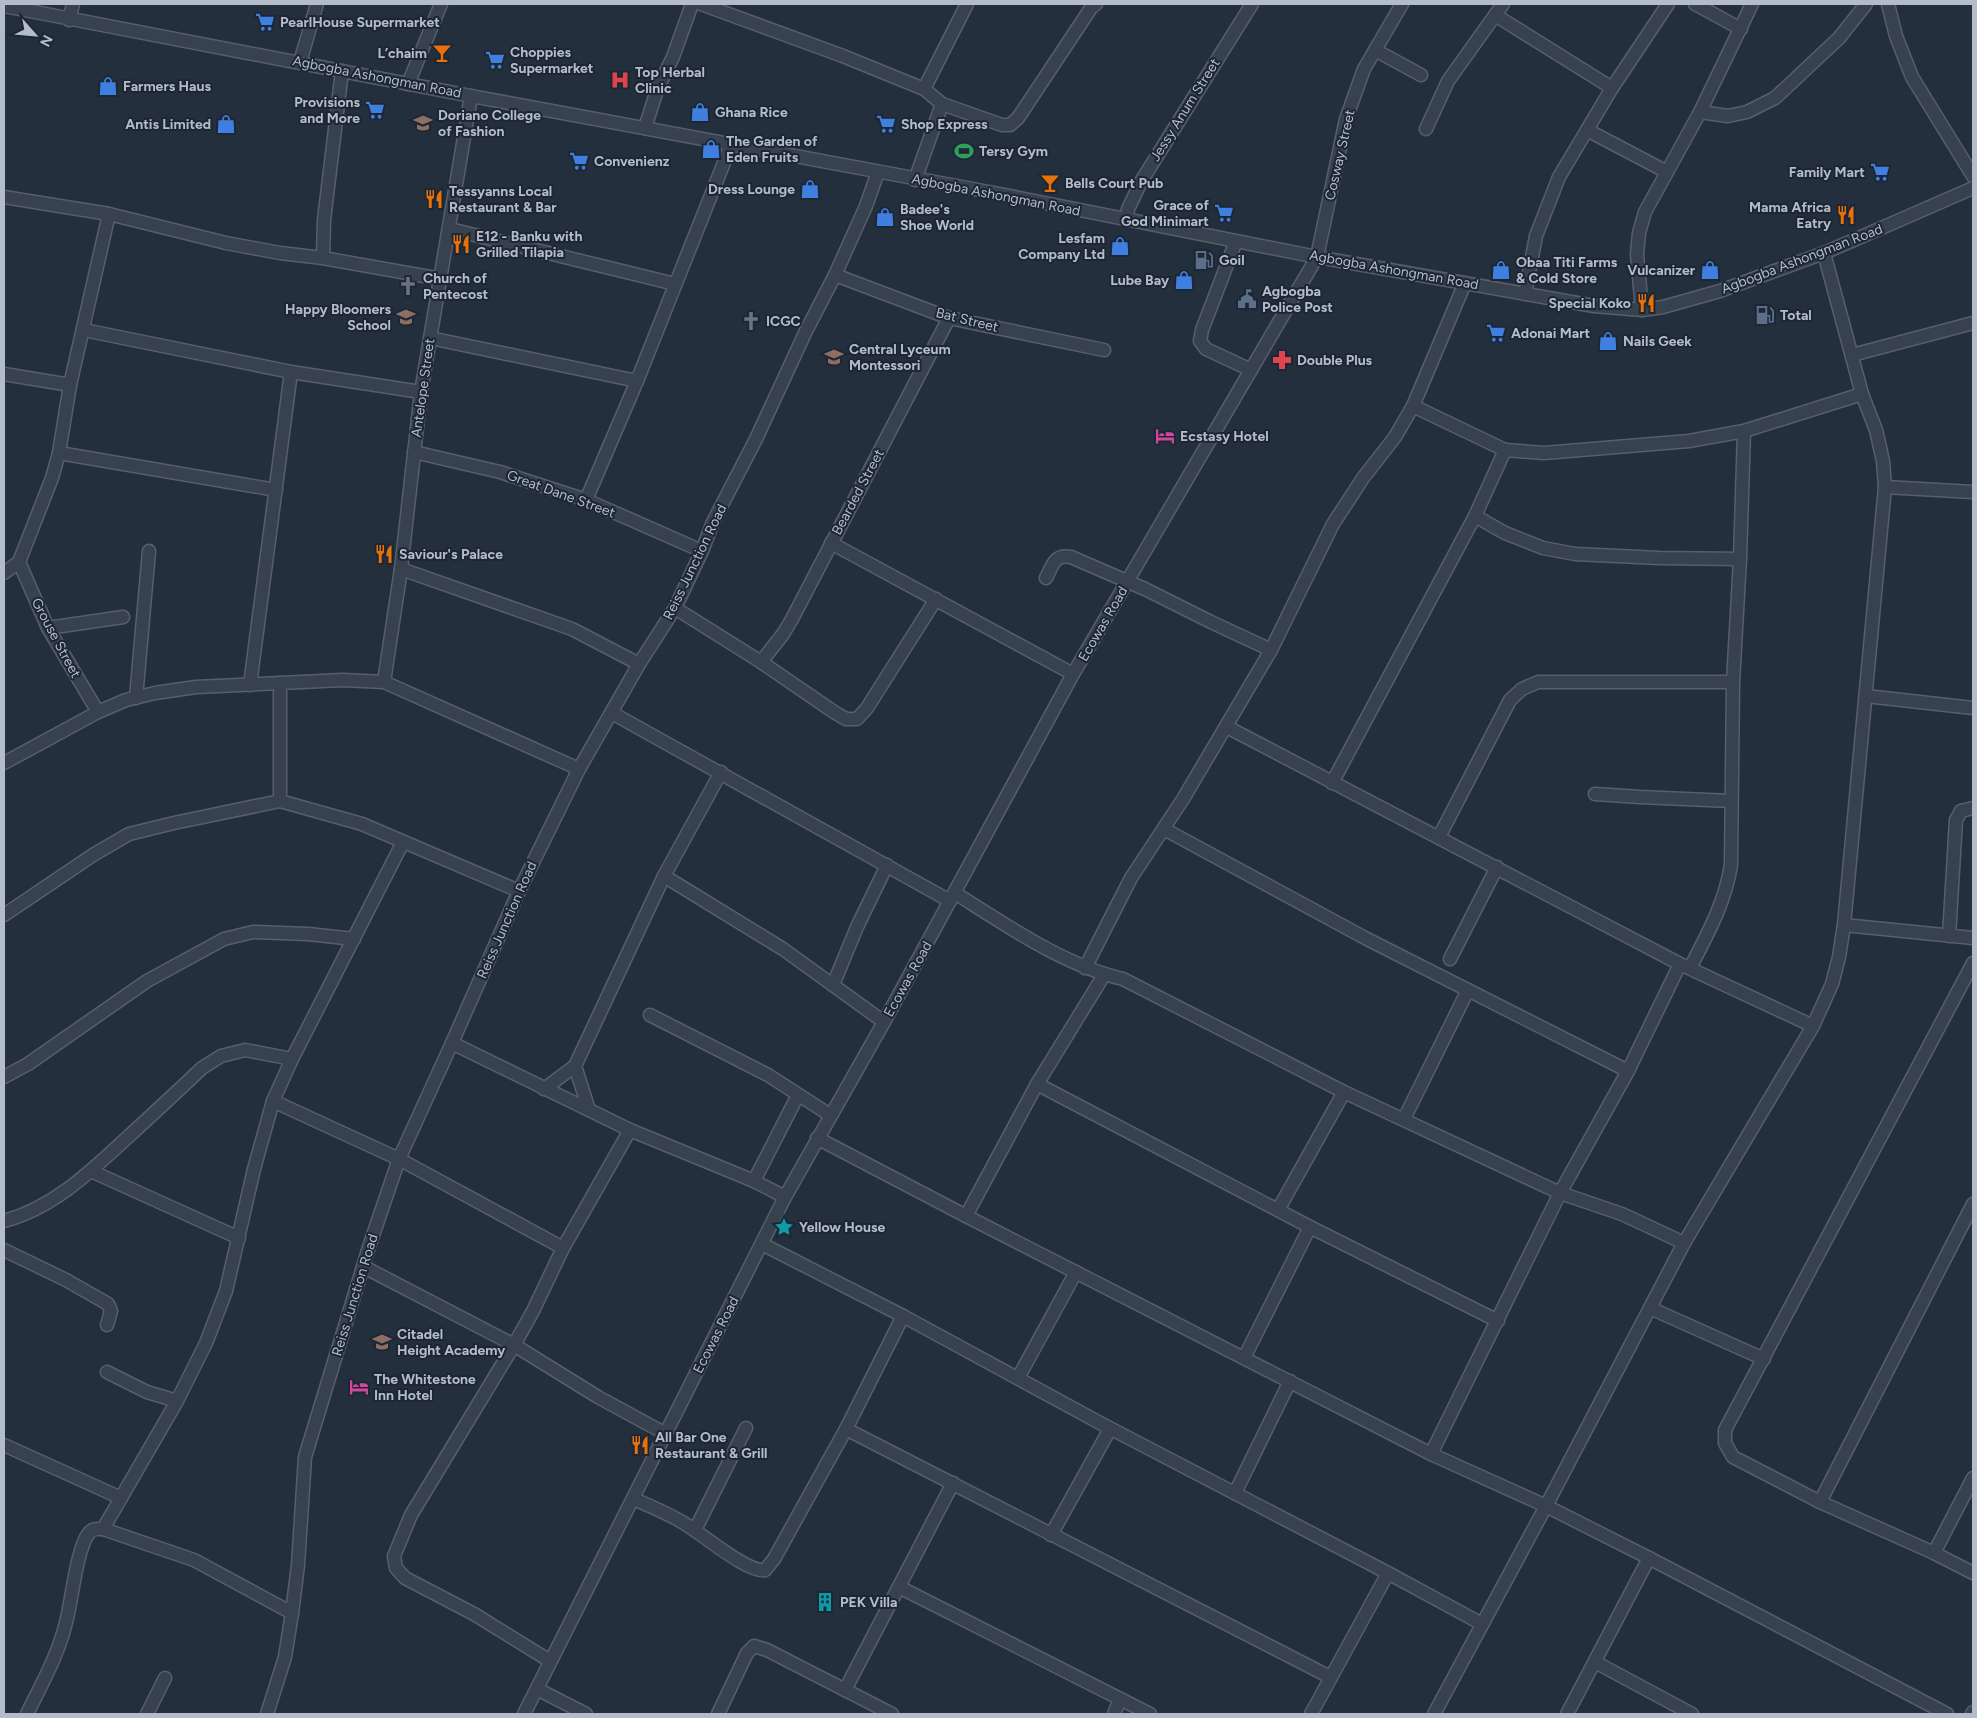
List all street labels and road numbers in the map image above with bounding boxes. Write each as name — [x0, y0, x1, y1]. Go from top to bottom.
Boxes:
street label: Agbogba Ashongman Road — [291, 52, 463, 102]
street label: Jessy Anum Street — [1146, 55, 1224, 165]
street label: Cosway Street — [1321, 108, 1359, 202]
street label: Agbogba Ashongman Road — [910, 170, 1082, 220]
street label: Agbogba Ashongman Road — [1719, 220, 1885, 298]
street label: Agbogba Ashongman Road — [1308, 247, 1480, 293]
street label: Bat Street — [934, 304, 1000, 336]
street label: Antelope Street — [408, 337, 438, 439]
street label: Bearded Street — [828, 446, 888, 538]
street label: Great Dane Street — [505, 467, 617, 521]
street label: Reiss Junction Road — [660, 501, 730, 623]
street label: Ecowas Road — [1075, 583, 1131, 665]
street label: Grouse Street — [28, 595, 84, 681]
street label: Reiss Junction Road — [473, 859, 541, 981]
street label: Ecowas Road — [880, 938, 936, 1020]
street label: Reiss Junction Road — [328, 1232, 382, 1358]
street label: Ecowas Road — [689, 1294, 743, 1376]

